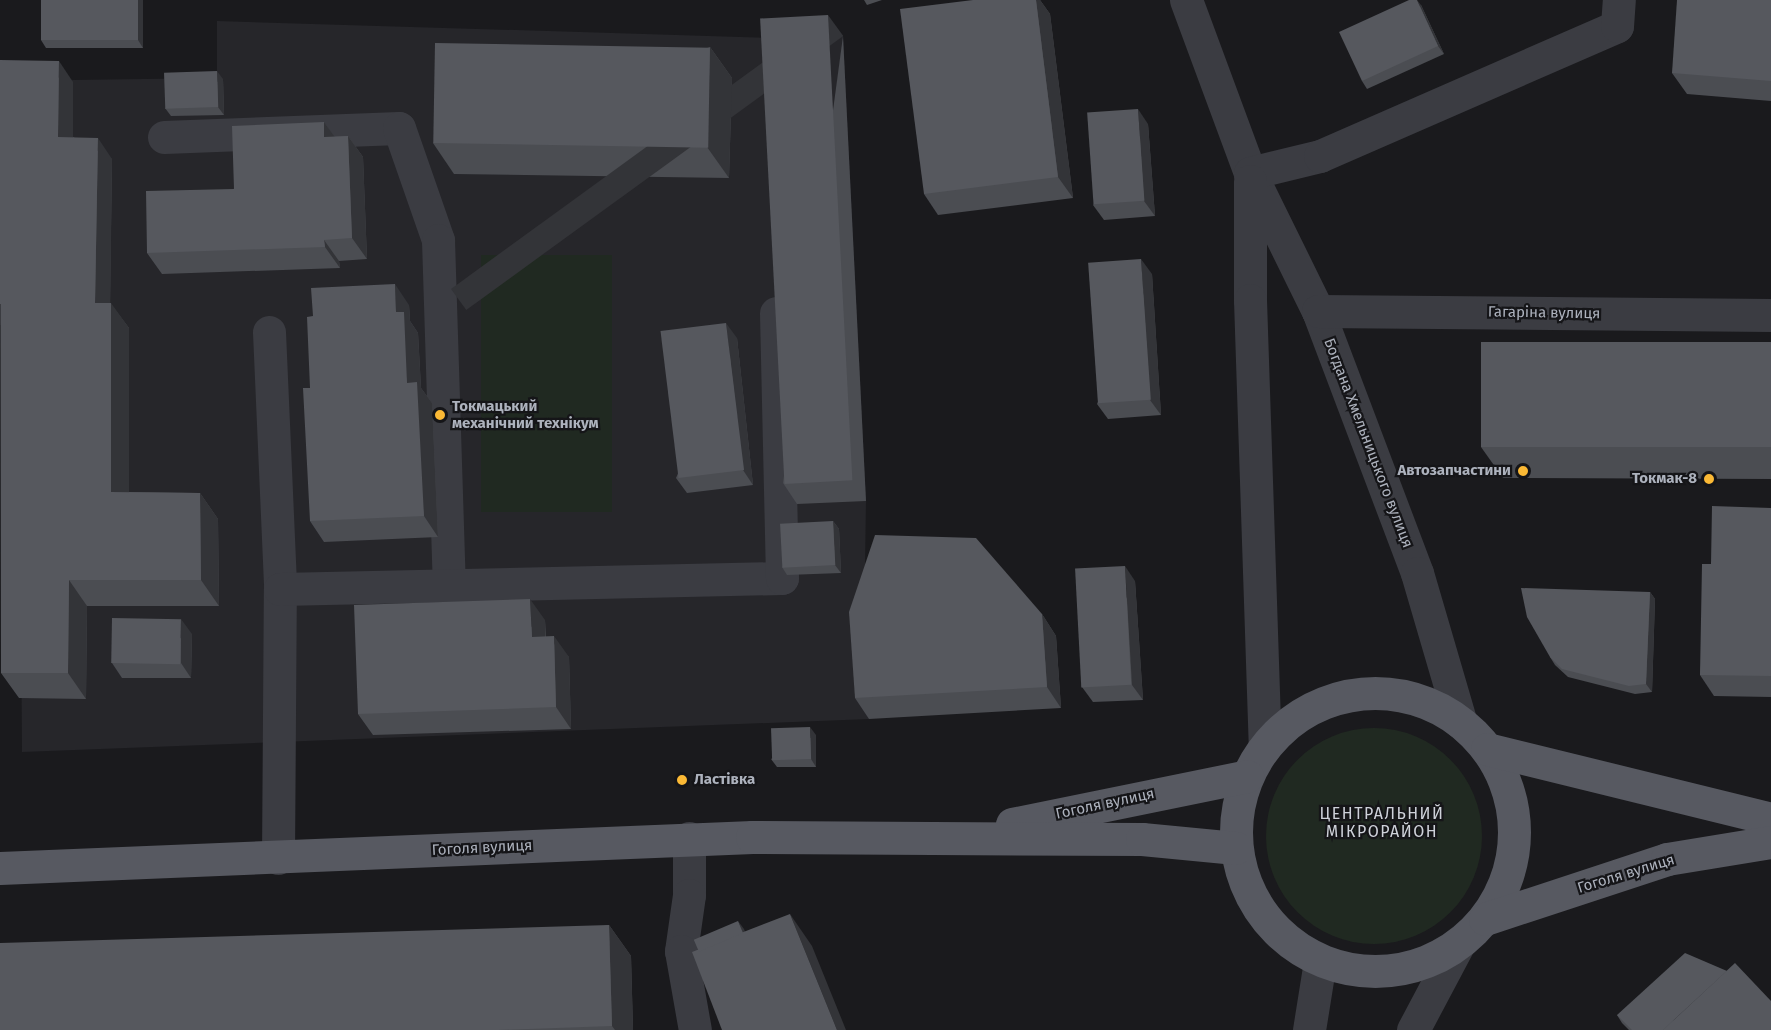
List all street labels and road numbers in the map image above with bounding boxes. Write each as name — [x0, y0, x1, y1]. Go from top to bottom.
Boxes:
street label: Гагаріна вулиця — [1488, 303, 1600, 323]
street label: Богдана Хмельницького вулиця — [1320, 336, 1416, 550]
street label: Гоголя вулиця — [1054, 785, 1156, 823]
street label: Гоголя вулиця — [431, 836, 533, 860]
street label: Гоголя вулиця — [1575, 851, 1677, 897]

